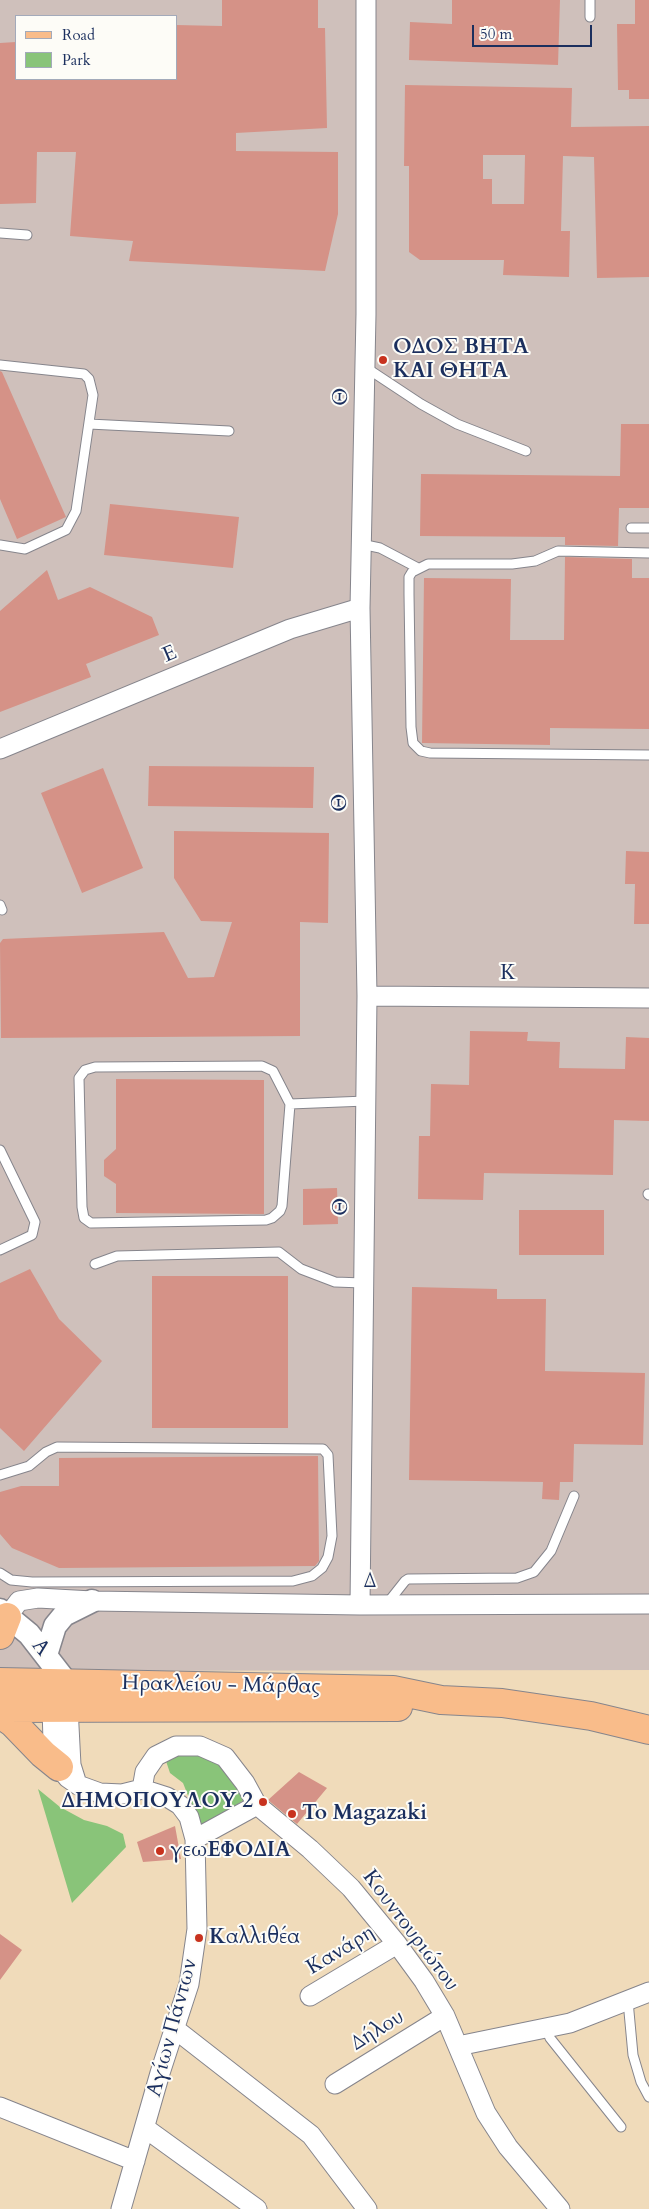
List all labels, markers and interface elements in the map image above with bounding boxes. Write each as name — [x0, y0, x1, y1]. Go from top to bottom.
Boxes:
legend — [15, 15, 178, 80]
scale bar — [474, 15, 594, 47]
text: 50 m — [480, 24, 512, 44]
text: Road — [62, 25, 95, 45]
text: Park — [62, 50, 91, 70]
place label: ΟΔΟΣ ΒΗΤΑ ΚΑΙ ΘΗΤΑ — [393, 335, 529, 385]
marker: ΟΔΟΣ ΒΗΤΑ ΚΑΙ ΘΗΤΑ — [377, 354, 389, 366]
street label: Θ — [329, 388, 355, 406]
street label: Ε — [159, 641, 181, 669]
street label: Θ — [328, 794, 354, 812]
street label: Κ — [500, 961, 516, 987]
street label: Θ — [329, 1198, 355, 1216]
street label: Δ — [364, 1569, 376, 1595]
street label: Α — [26, 1634, 54, 1662]
street label: Ηρακλείου - Μάρθας — [121, 1672, 321, 1700]
place label: ΔΗΜΟΠΟΥΛΟΥ 2 — [62, 1789, 253, 1815]
marker: ΔΗΜΟΠΟΥΛΟΥ 2 — [257, 1796, 269, 1808]
place label: To Magazaki — [302, 1801, 427, 1827]
marker: To Magazaki — [286, 1808, 298, 1820]
place label: γεωΕΦΟΔΙΑ — [170, 1838, 291, 1864]
marker: γεωΕΦΟΔΙΑ — [154, 1845, 166, 1857]
street label: Κουντουριώτου — [356, 1866, 464, 1996]
street label: Κανάρη — [302, 1921, 380, 1981]
place label: Καλλιθέα — [209, 1925, 300, 1951]
marker: Καλλιθέα — [193, 1932, 205, 1944]
street label: Αγίων Πάντων — [142, 1956, 204, 2100]
street label: Δήλου — [347, 2005, 409, 2057]

